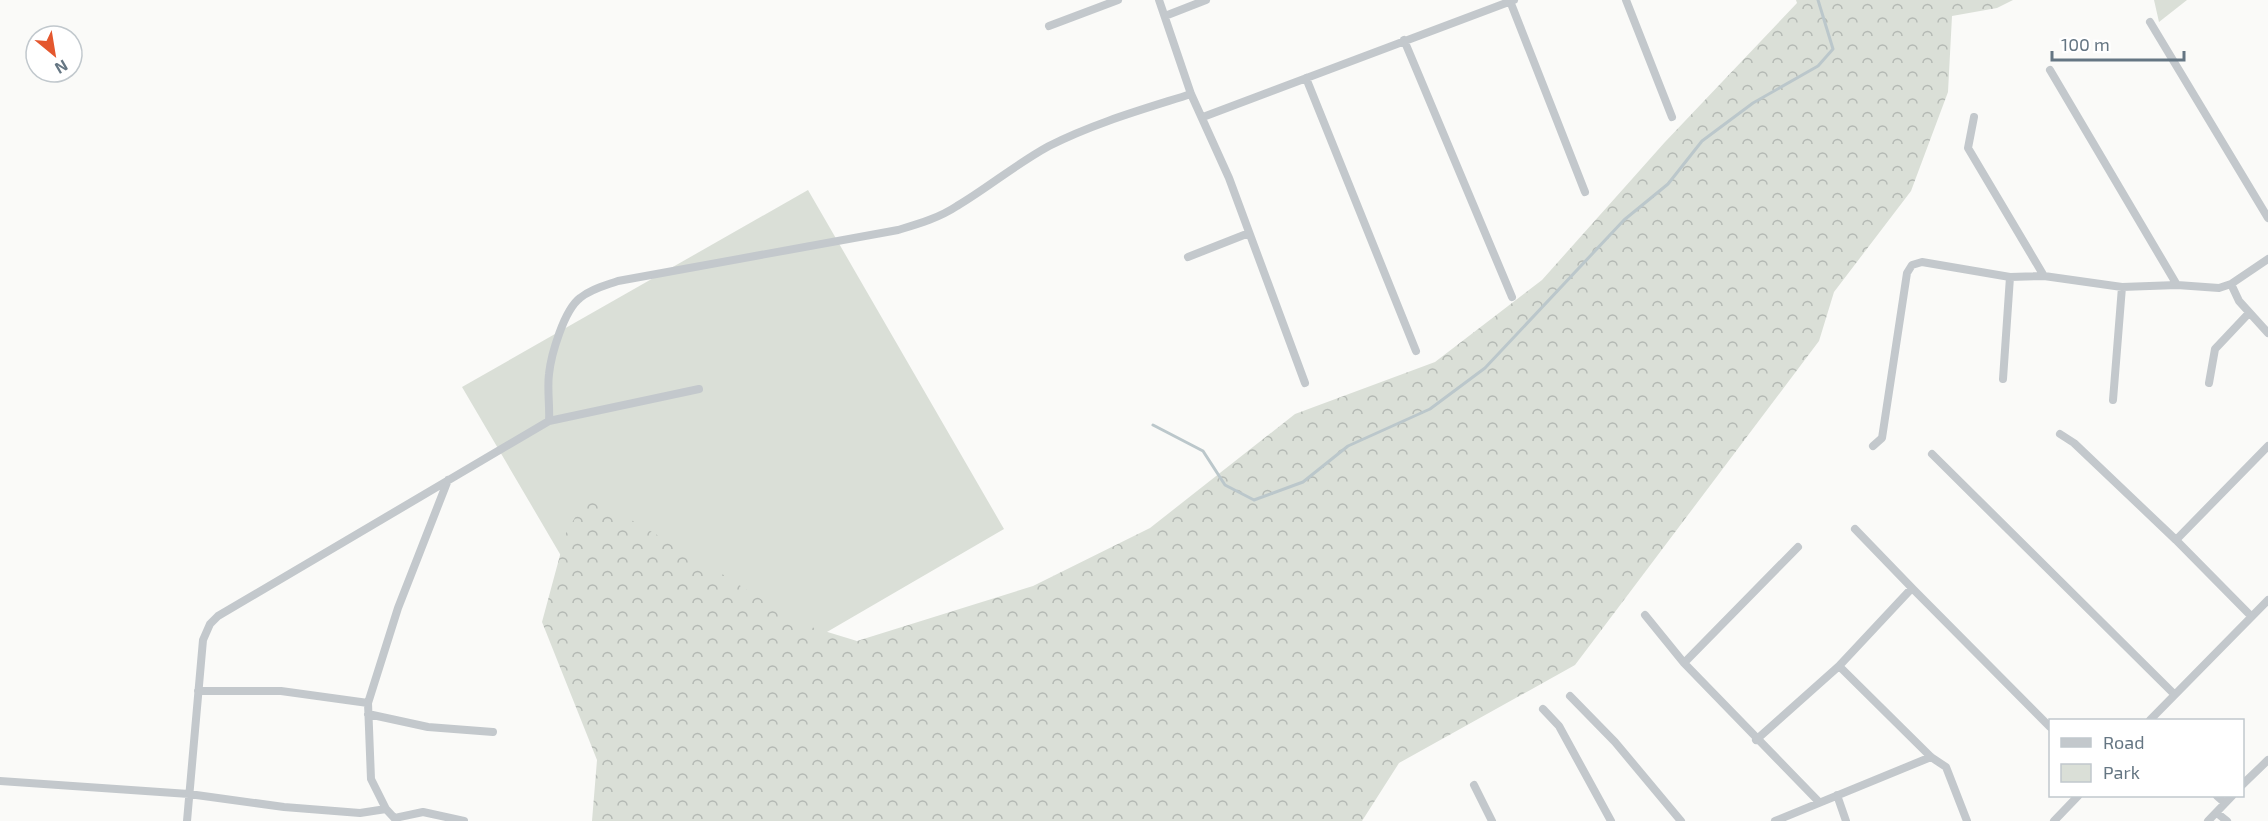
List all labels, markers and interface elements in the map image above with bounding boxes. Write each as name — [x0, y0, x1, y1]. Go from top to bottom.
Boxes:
north arrow — [24, 24, 84, 84]
scale bar — [2052, 24, 2184, 62]
text: 100 m — [2061, 33, 2110, 55]
text: N — [52, 56, 72, 79]
legend — [2049, 719, 2244, 797]
text: Road — [2103, 731, 2144, 753]
text: Park — [2103, 761, 2140, 783]

